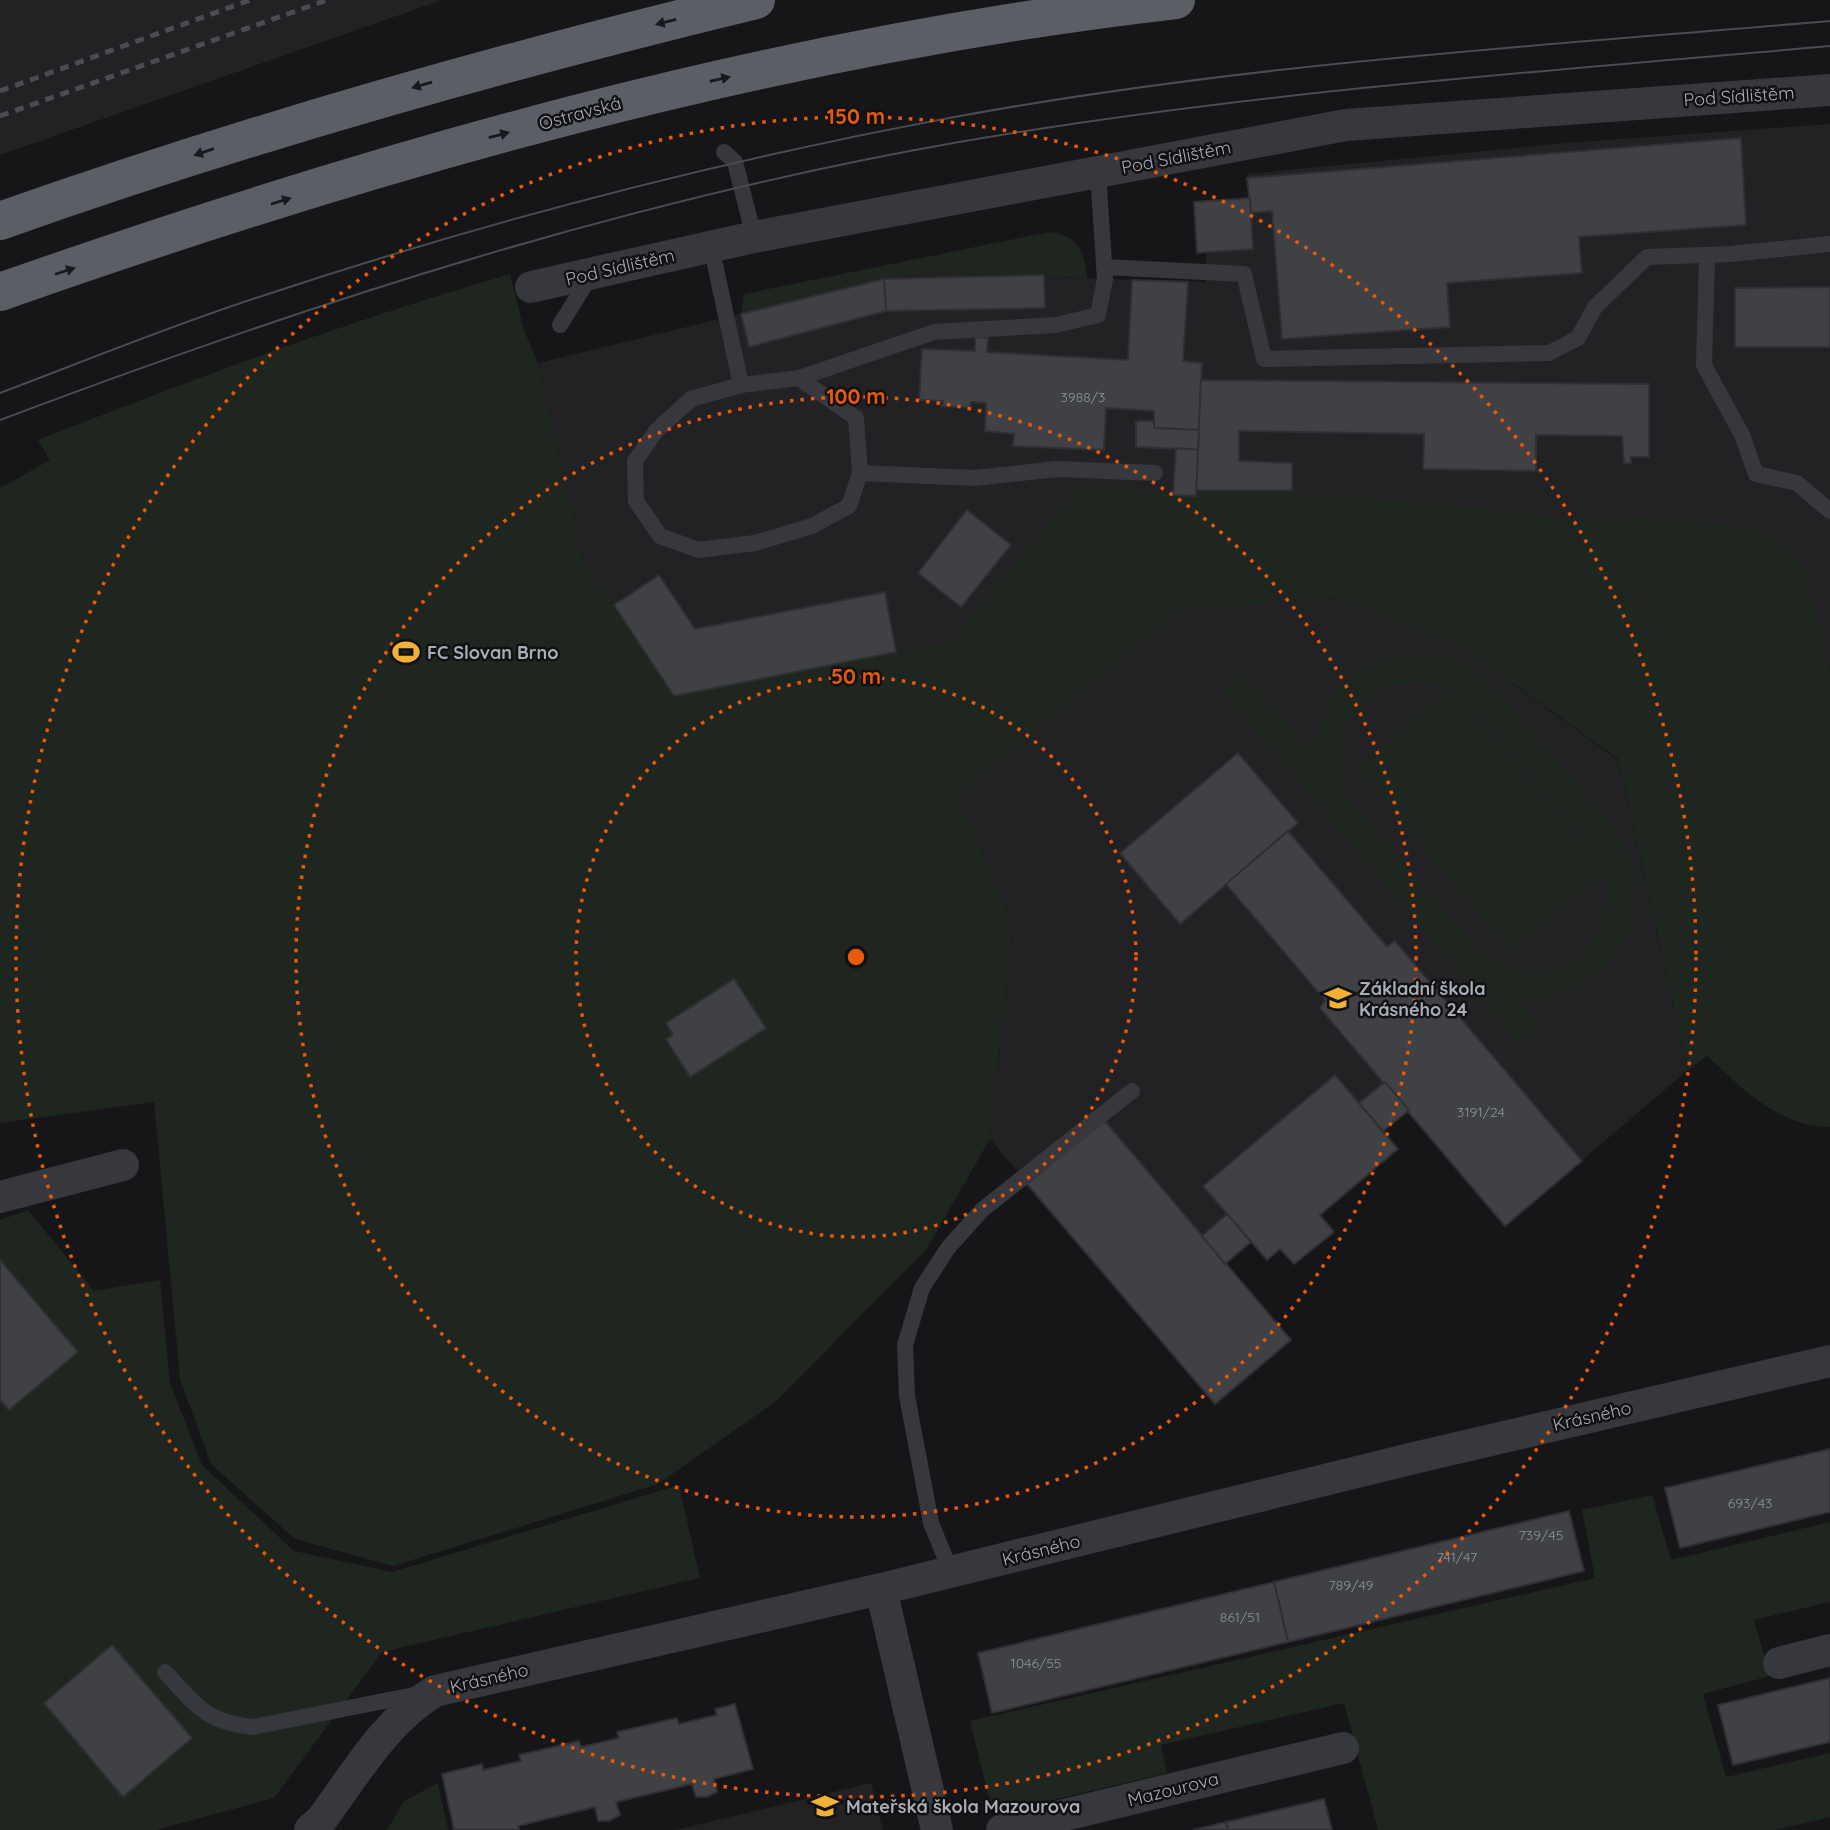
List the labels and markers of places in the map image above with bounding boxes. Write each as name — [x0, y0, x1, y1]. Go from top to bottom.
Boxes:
sports icon: FC Slovan Brno — [391, 637, 421, 667]
place label: FC Slovan Brno — [427, 641, 559, 664]
centre of rings — [844, 945, 868, 969]
place label: Základní škola Krásného 24 — [1359, 977, 1486, 1021]
school or university icon: Základní škola Krásného 24 — [1323, 983, 1353, 1013]
school or university icon: Mateřská škola Mazourova — [810, 1791, 840, 1821]
place label: Mateřská škola Mazourova — [846, 1795, 1080, 1818]

